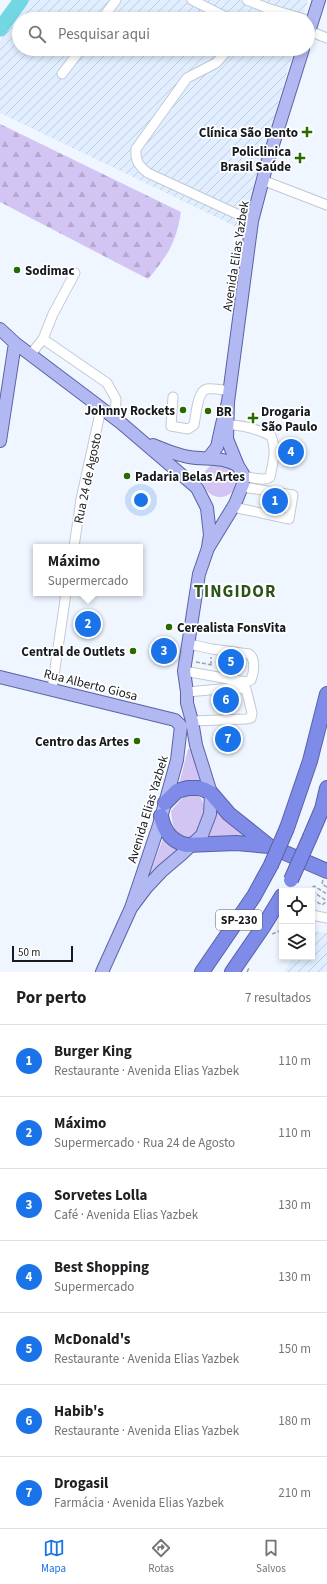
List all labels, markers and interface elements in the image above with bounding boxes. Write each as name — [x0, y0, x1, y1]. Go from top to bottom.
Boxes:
search box — [12, 12, 315, 56]
icon: search — [26, 23, 48, 45]
text: Pesquisar aqui — [58, 24, 150, 45]
place label: Clínica São Bento — [199, 124, 298, 142]
marker: Clínica São Bento — [301, 126, 313, 138]
place label: Policlinica Brasil Saúde — [220, 143, 291, 176]
marker: Policlinica Brasil Saúde — [294, 152, 306, 164]
street label: Avenida Elias Yazbek — [218, 199, 254, 313]
place label: Sodimac — [25, 262, 75, 280]
marker: Sodimac — [12, 265, 22, 275]
place label: Johnny Rockets — [84, 402, 175, 420]
place label: BR — [216, 403, 232, 421]
place label: Drogaria São Paulo — [261, 403, 317, 436]
marker: Johnny Rockets — [178, 405, 188, 415]
marker: BR — [203, 406, 213, 416]
marker: Drogaria São Paulo — [248, 413, 258, 423]
street label: Rua 24 de Agosto — [70, 431, 106, 525]
pin: 4 — [278, 437, 304, 467]
place label: Padaria Belas Artes — [135, 468, 245, 486]
marker: Padaria Belas Artes — [122, 471, 132, 481]
pin: 1 — [262, 486, 288, 516]
your location — [131, 490, 151, 510]
popup — [33, 544, 143, 596]
text: Máximo — [48, 551, 100, 572]
text: Supermercado — [48, 572, 128, 590]
district label: TINGIDOR — [194, 580, 276, 604]
pin: 2 — [75, 609, 101, 639]
place label: Cerealista FonsVita — [177, 619, 286, 637]
marker: Cerealista FonsVita — [164, 622, 174, 632]
pin: 3 — [151, 636, 177, 666]
place label: Central de Outlets — [21, 643, 125, 661]
marker: Central de Outlets — [128, 646, 138, 656]
pin: 5 — [218, 647, 244, 677]
street label: Rua Alberto Giosa — [42, 665, 140, 705]
pin: 6 — [213, 685, 239, 715]
pin: 7 — [215, 724, 241, 754]
place label: Centro das Artes — [35, 733, 129, 751]
marker: Centro das Artes — [132, 736, 142, 746]
street label: Avenida Elias Yazbek — [123, 753, 173, 865]
map controls — [279, 888, 315, 960]
button: locate — [279, 888, 315, 924]
road number: SP-230 — [216, 910, 262, 930]
button: layers — [279, 924, 315, 960]
scale bar — [12, 944, 73, 963]
text: 50 m — [18, 945, 40, 960]
text: Por perto — [16, 986, 86, 1010]
text: 7 resultados — [245, 989, 311, 1007]
text: Burger King — [54, 1041, 132, 1062]
text: 1 — [26, 1052, 32, 1070]
text: 110 m — [278, 1052, 311, 1070]
text: Restaurante · Avenida Elias Yazbek — [54, 1062, 239, 1080]
text: Máximo — [54, 1113, 106, 1134]
text: 2 — [26, 1124, 32, 1142]
text: 110 m — [278, 1124, 311, 1142]
text: Supermercado · Rua 24 de Agosto — [54, 1134, 235, 1152]
text: Sorvetes Lolla — [54, 1185, 147, 1206]
text: 3 — [26, 1196, 32, 1214]
text: 130 m — [278, 1196, 311, 1214]
text: Café · Avenida Elias Yazbek — [54, 1206, 198, 1224]
text: Best Shopping — [54, 1257, 149, 1278]
text: 4 — [26, 1268, 32, 1286]
text: 130 m — [278, 1268, 311, 1286]
text: Supermercado — [54, 1278, 134, 1296]
text: McDonald's — [54, 1329, 131, 1350]
text: 5 — [26, 1340, 32, 1358]
text: 150 m — [278, 1340, 311, 1358]
text: Restaurante · Avenida Elias Yazbek — [54, 1350, 239, 1368]
text: Habib's — [54, 1401, 104, 1422]
text: 6 — [26, 1412, 32, 1430]
text: 180 m — [278, 1412, 311, 1430]
text: Restaurante · Avenida Elias Yazbek — [54, 1422, 239, 1440]
text: Drogasil — [54, 1473, 108, 1494]
text: 7 — [26, 1484, 32, 1502]
text: 210 m — [278, 1484, 311, 1502]
text: Farmácia · Avenida Elias Yazbek — [54, 1494, 224, 1512]
tab: Mapa — [41, 1537, 66, 1576]
tab: Rotas — [148, 1537, 174, 1576]
tab: Salvos — [256, 1537, 286, 1576]

